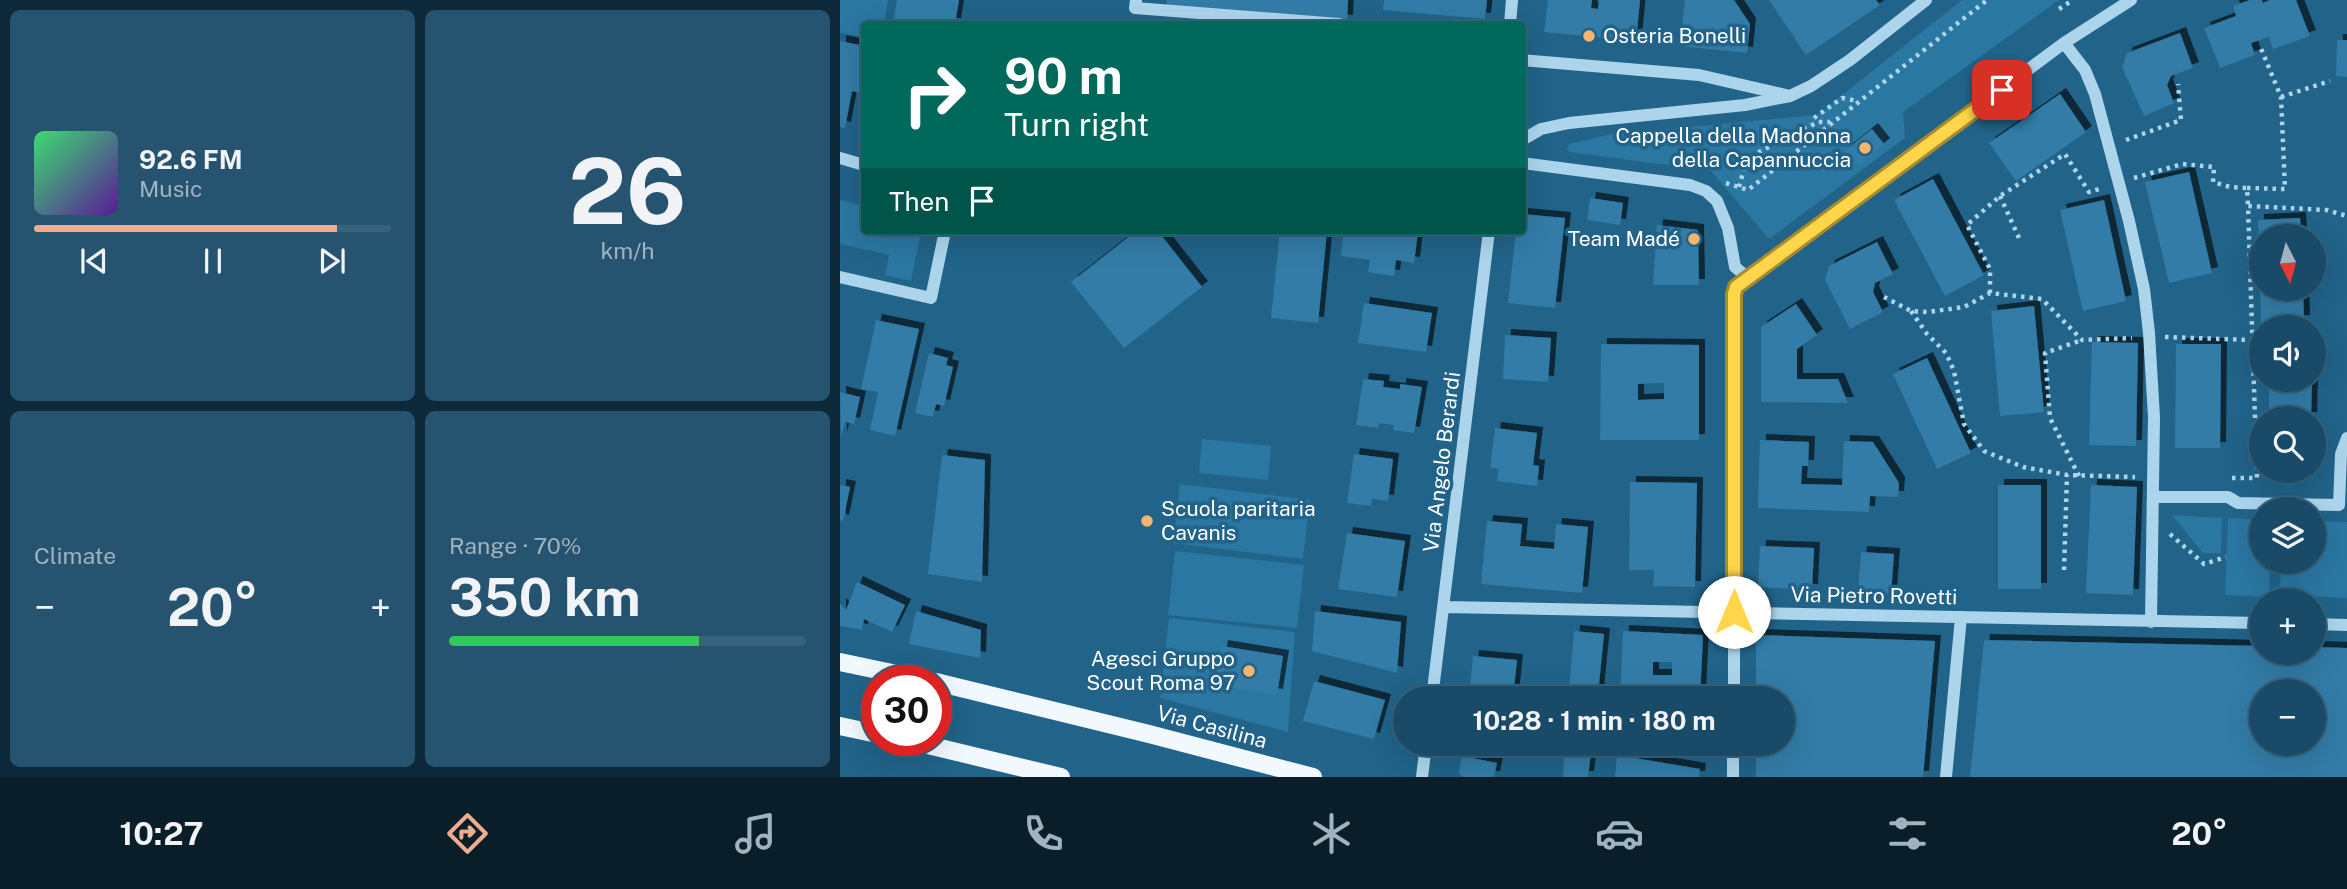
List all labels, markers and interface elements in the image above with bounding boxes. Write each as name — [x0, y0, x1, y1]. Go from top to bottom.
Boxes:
place label: Osteria Bonelli — [1603, 23, 1746, 48]
marker: Osteria Bonelli — [1581, 28, 1597, 44]
text: 90 m — [1004, 47, 1123, 105]
icon: right — [889, 49, 980, 140]
pin — [1972, 60, 2032, 120]
icon: arrive — [1983, 71, 2021, 109]
text: Turn right — [1004, 106, 1149, 143]
place label: Cappella della Madonna della Capannuccia — [1616, 123, 1851, 172]
text: 26 — [569, 138, 686, 244]
marker: Cappella della Madonna della Capannuccia — [1857, 140, 1873, 156]
text: 92.6 FM — [139, 144, 243, 175]
text: Music — [139, 175, 203, 202]
icon: arrive — [963, 182, 1001, 220]
text: Then — [889, 186, 949, 217]
north arrow — [2249, 224, 2326, 301]
map controls — [2249, 224, 2326, 756]
place label: Team Madé — [1568, 226, 1680, 251]
marker: Team Madé — [1686, 231, 1702, 247]
text: km/h — [600, 237, 655, 264]
icon: previous — [75, 242, 113, 280]
icon: pause — [194, 242, 232, 280]
icon: next — [313, 242, 351, 280]
button: sound — [2249, 315, 2326, 392]
street label: Via Angelo Berardi — [1418, 370, 1465, 554]
button: search — [2249, 406, 2326, 483]
place label: Scuola paritaria Cavanis — [1161, 496, 1316, 545]
button: layers — [2249, 497, 2326, 574]
marker: Scuola paritaria Cavanis — [1139, 513, 1155, 529]
text: Range · 70% — [449, 532, 582, 559]
text: Climate — [34, 542, 116, 569]
text: 350 km — [449, 567, 641, 628]
position arrow — [1697, 575, 1771, 649]
text: 20° — [167, 577, 258, 638]
street label: Via Pietro Rovetti — [1790, 582, 1958, 609]
text: − — [34, 585, 55, 630]
text: + — [370, 585, 391, 630]
button: + — [2249, 588, 2326, 665]
place label: Agesci Gruppo Scout Roma 97 — [1086, 646, 1235, 695]
marker: Agesci Gruppo Scout Roma 97 — [1241, 663, 1257, 679]
speed limit sign: 30 — [861, 665, 952, 756]
button: − — [2249, 679, 2326, 756]
street label: Via Casilina — [1154, 700, 1270, 753]
text: 10:28 · 1 min · 180 m — [1472, 705, 1716, 736]
icon: directions — [443, 809, 492, 858]
icon: music — [731, 809, 780, 858]
icon: phone — [1019, 809, 1068, 858]
icon: climate — [1307, 809, 1356, 858]
icon: car — [1595, 809, 1644, 858]
icon: filters — [1883, 809, 1932, 858]
text: 10:27 — [120, 815, 203, 852]
text: 20° — [2171, 815, 2227, 852]

